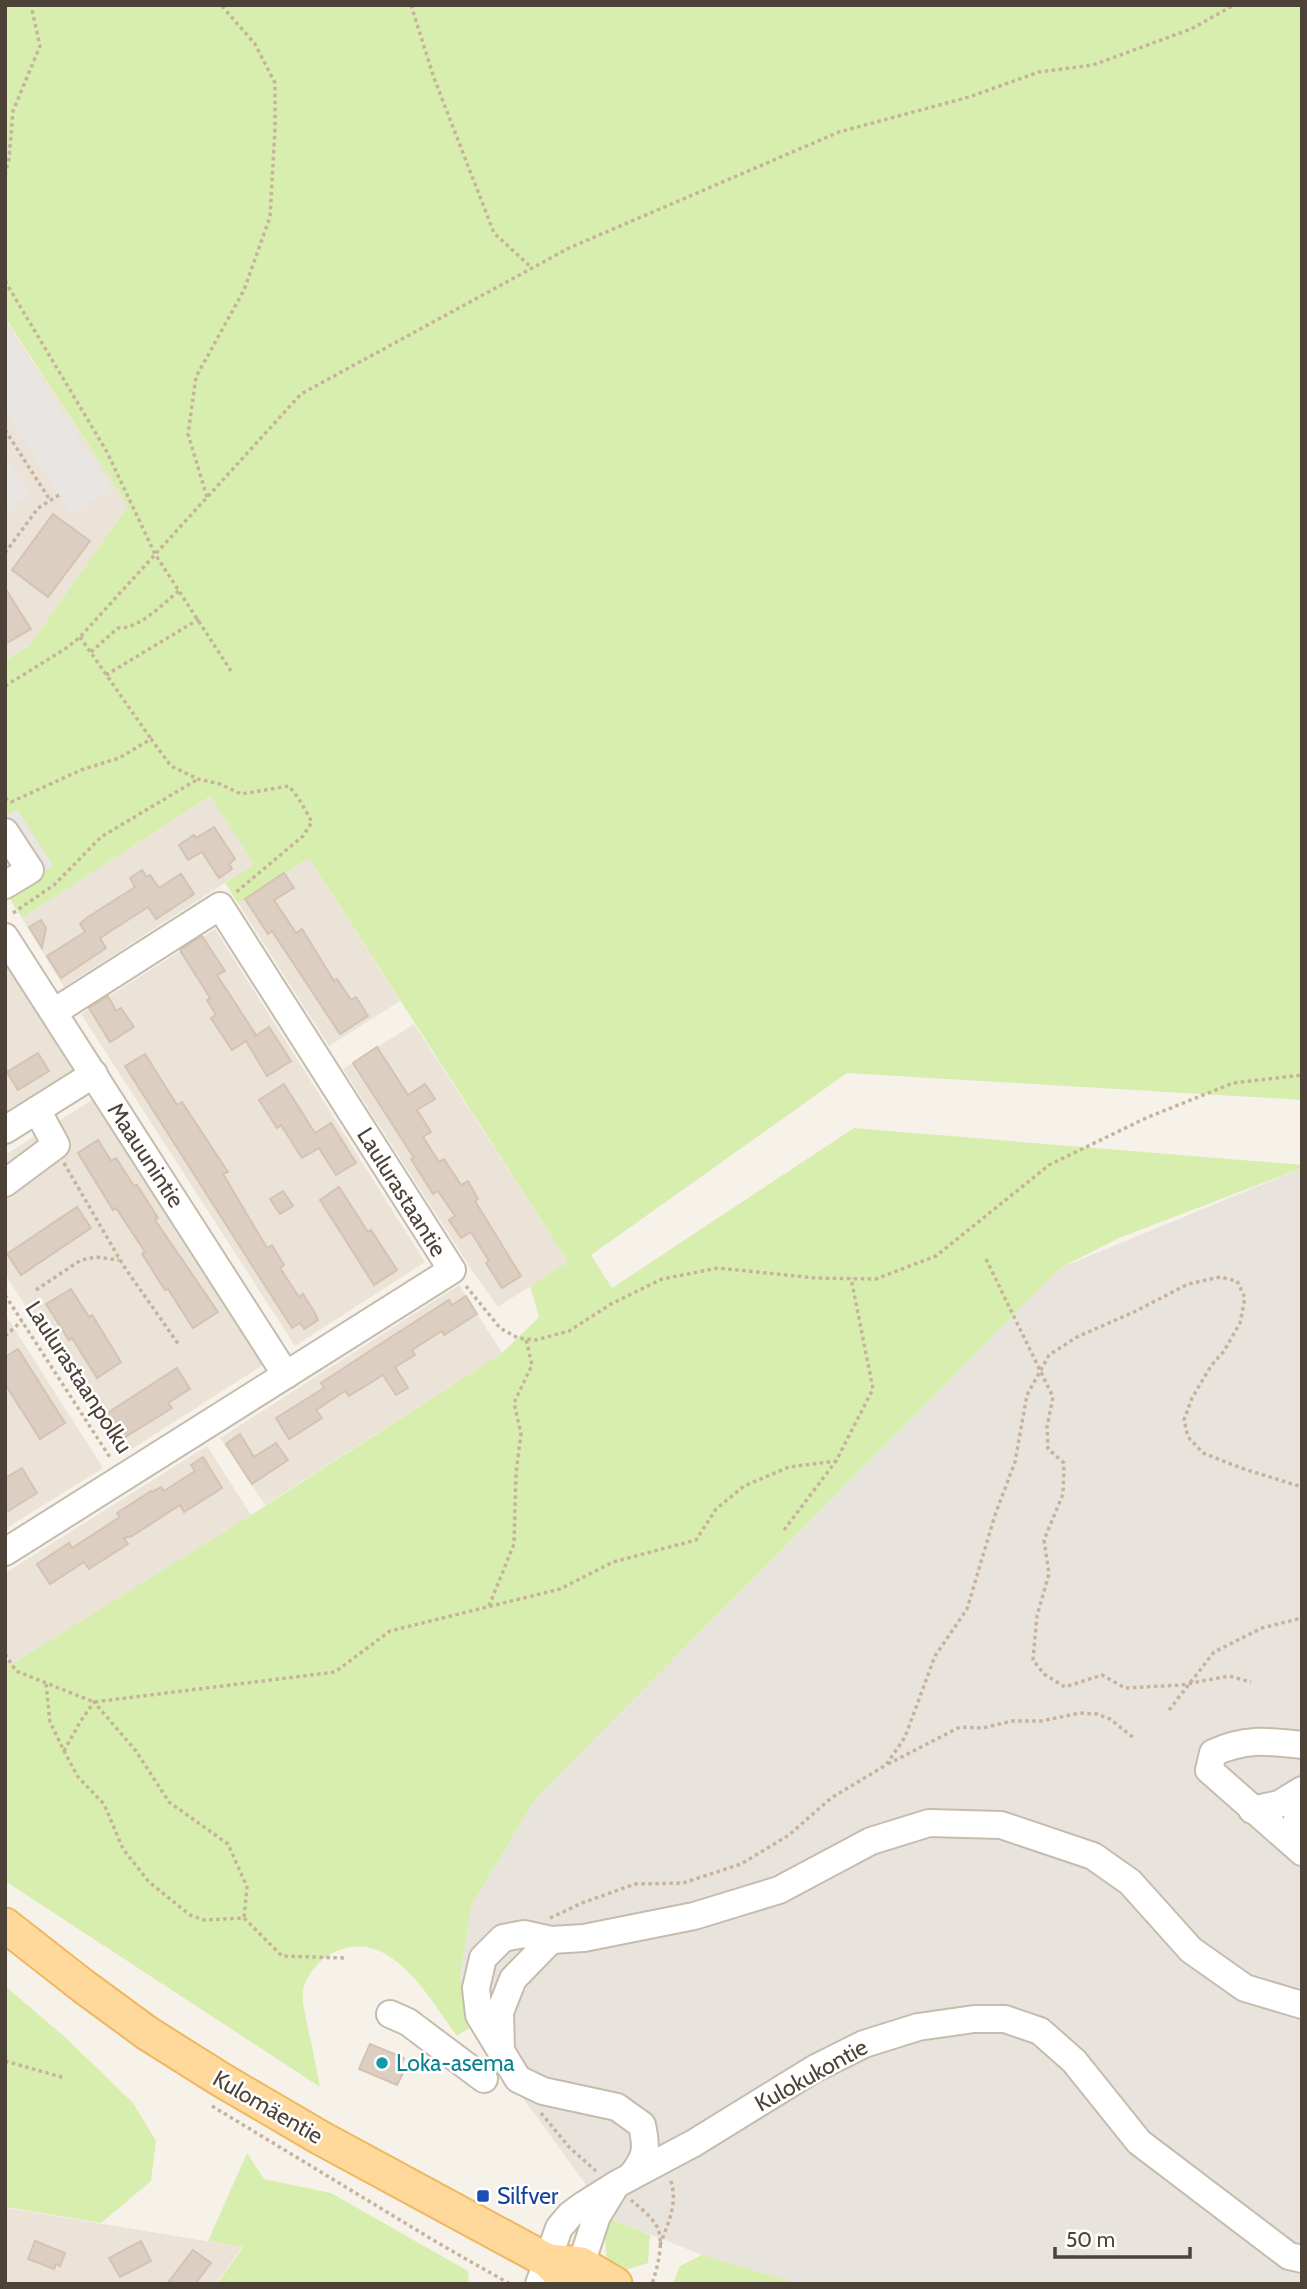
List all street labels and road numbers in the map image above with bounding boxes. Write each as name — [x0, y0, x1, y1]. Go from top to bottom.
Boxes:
street label: Maauunintie — [102, 1097, 190, 1213]
street label: Laulurastaantie — [351, 1122, 453, 1262]
street label: Laulurastaanpolku — [19, 1296, 139, 1458]
street label: Kulokukontie — [750, 2033, 872, 2117]
street label: Kulomäentie — [208, 2064, 328, 2150]

